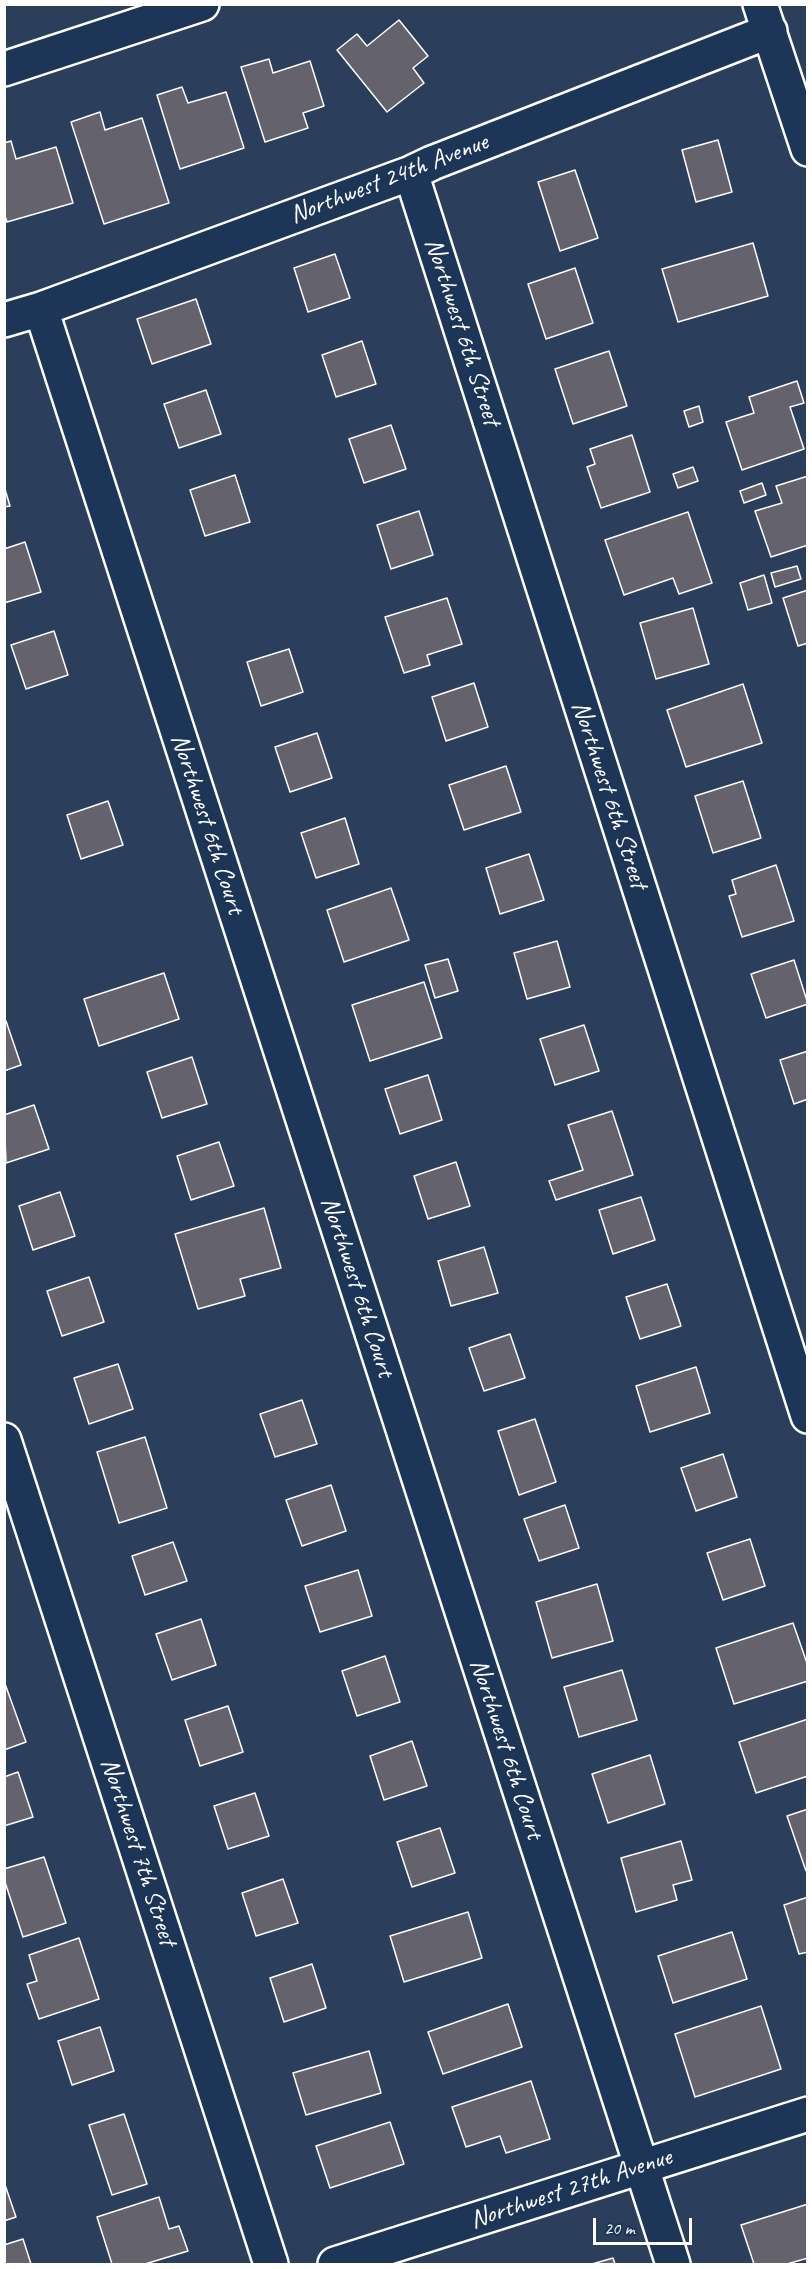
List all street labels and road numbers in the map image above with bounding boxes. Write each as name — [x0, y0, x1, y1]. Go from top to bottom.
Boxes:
street label: Northwest 24th Avenue — [285, 127, 493, 231]
street label: Northwest 6th Street — [417, 234, 507, 430]
street label: Northwest 6th Street — [564, 697, 654, 893]
street label: Northwest 6th Court — [163, 730, 251, 918]
street label: Northwest 6th Court — [313, 1193, 401, 1381]
street label: Northwest 6th Court — [462, 1655, 550, 1843]
street label: Northwest 7th Street — [93, 1754, 183, 1950]
street label: Northwest 27th Avenue — [466, 2142, 676, 2236]

